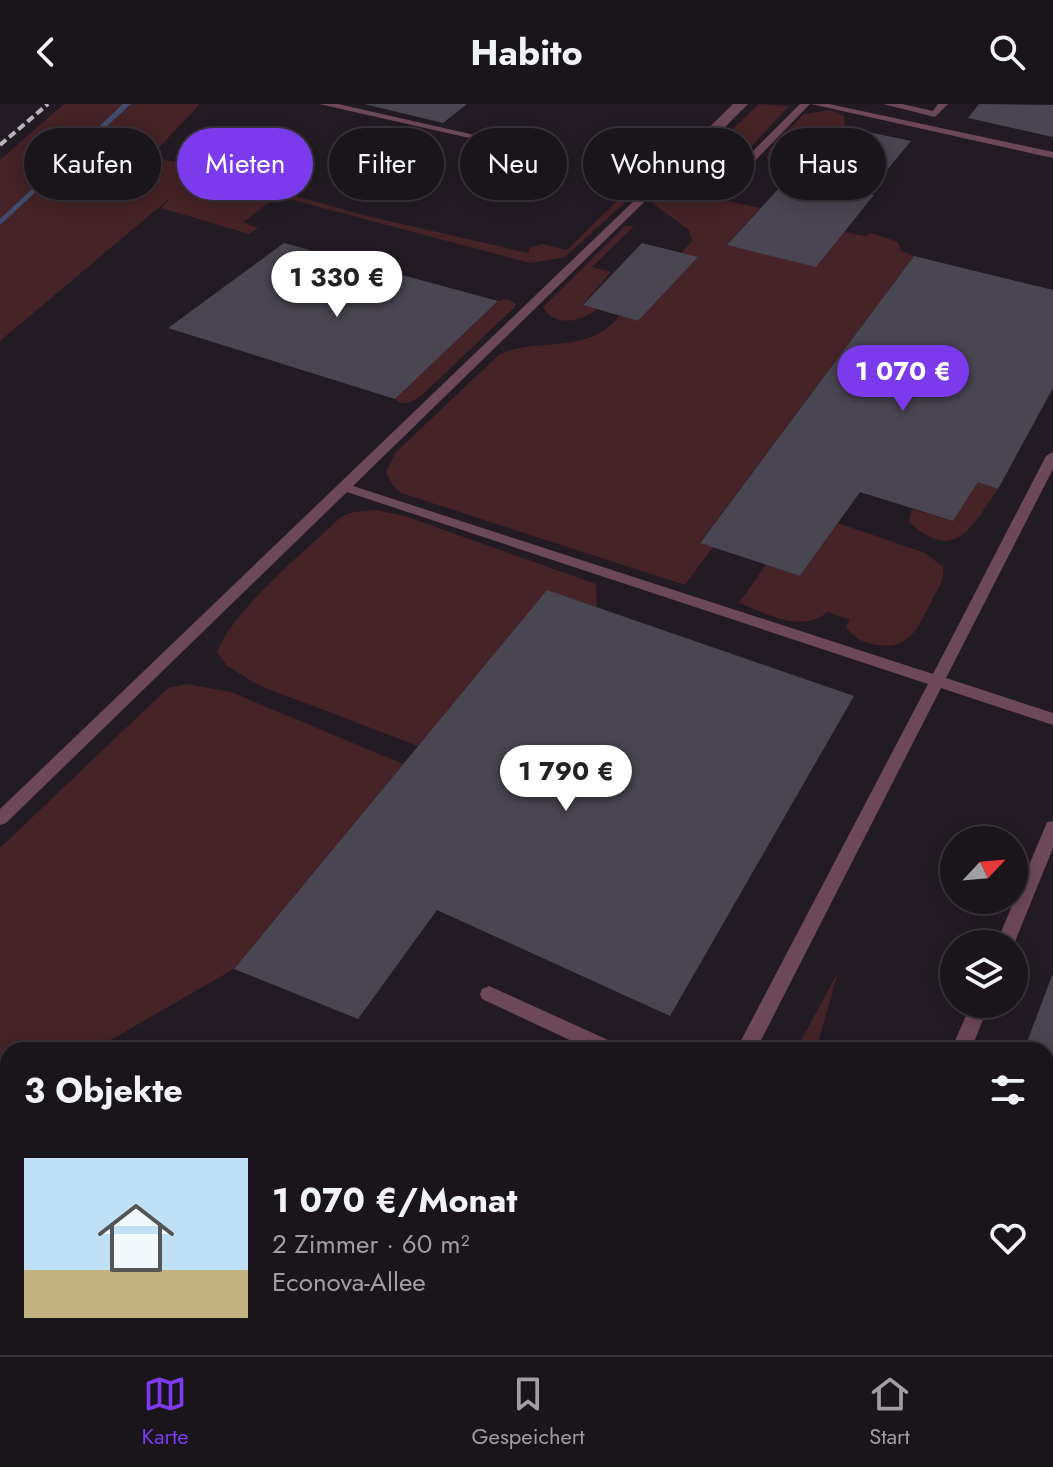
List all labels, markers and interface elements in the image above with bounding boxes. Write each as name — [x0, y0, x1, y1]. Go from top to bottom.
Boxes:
text: Habito — [470, 26, 583, 78]
icon: back — [24, 30, 68, 74]
icon: search — [985, 30, 1029, 74]
chip: Kaufen — [24, 128, 161, 200]
chip: Mieten — [177, 128, 313, 200]
chip: Filter — [329, 128, 444, 200]
chip: Neu — [460, 128, 567, 200]
chip: Wohnung — [583, 128, 754, 200]
chip: Haus — [770, 128, 886, 200]
pin: 1 330 € — [263, 251, 411, 319]
text: 1 330 € — [289, 258, 385, 296]
pin: 1 070 € — [829, 345, 977, 413]
text: 1 070 € — [855, 352, 951, 390]
pin: 1 790 € — [492, 745, 640, 813]
text: 1 790 € — [518, 752, 614, 790]
north arrow — [940, 826, 1028, 914]
map controls — [940, 826, 1028, 1018]
button: layers — [940, 930, 1028, 1018]
text: 3 Objekte — [24, 1066, 183, 1115]
icon: filters — [986, 1068, 1030, 1112]
text: 1 070 €/Monat — [272, 1176, 517, 1225]
icon: home — [88, 1190, 184, 1286]
icon: heart — [986, 1216, 1030, 1260]
text: 2 Zimmer · 60 m² — [272, 1225, 469, 1263]
text: Econova-Allee — [272, 1263, 426, 1301]
tab: Karte — [141, 1372, 189, 1452]
tab: Gespeichert — [472, 1372, 585, 1452]
tab: Start — [868, 1372, 912, 1452]

